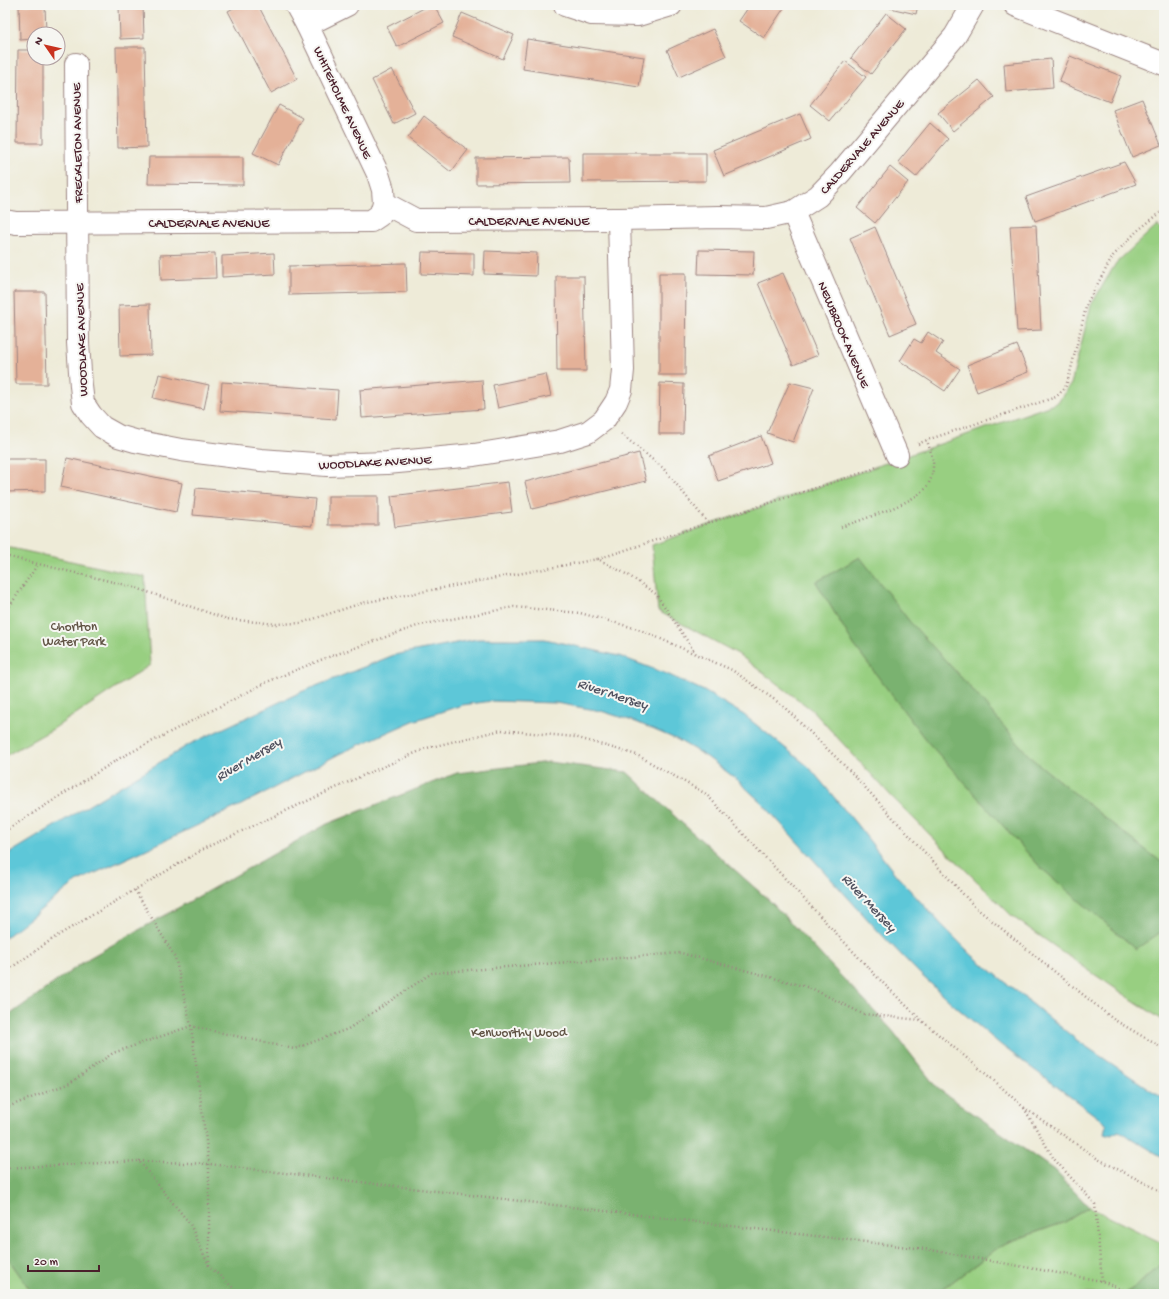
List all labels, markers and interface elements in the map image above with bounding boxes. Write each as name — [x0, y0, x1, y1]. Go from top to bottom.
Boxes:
north arrow — [26, 26, 66, 66]
text: N — [32, 35, 46, 48]
street label: WHITEHOLME AVENUE — [309, 45, 375, 162]
street label: FRECKLETON AVENUE — [70, 82, 87, 204]
street label: CALDERVALE AVENUE — [818, 96, 909, 198]
street label: CALDERVALE AVENUE — [469, 215, 590, 230]
street label: CALDERVALE AVENUE — [149, 217, 270, 232]
street label: NEWBROOK AVENUE — [814, 280, 872, 391]
street label: WOODLAKE AVENUE — [73, 282, 92, 397]
street label: WOODLAKE AVENUE — [318, 453, 433, 474]
park label: Chorlton Water Park — [43, 620, 107, 650]
water label: River Mersey — [575, 676, 651, 715]
water label: River Mersey — [214, 733, 286, 786]
water label: River Mersey — [837, 871, 900, 937]
park label: Kenworthy Wood — [471, 1026, 568, 1041]
scale bar — [28, 1247, 99, 1273]
text: 20 m — [34, 1256, 59, 1270]

